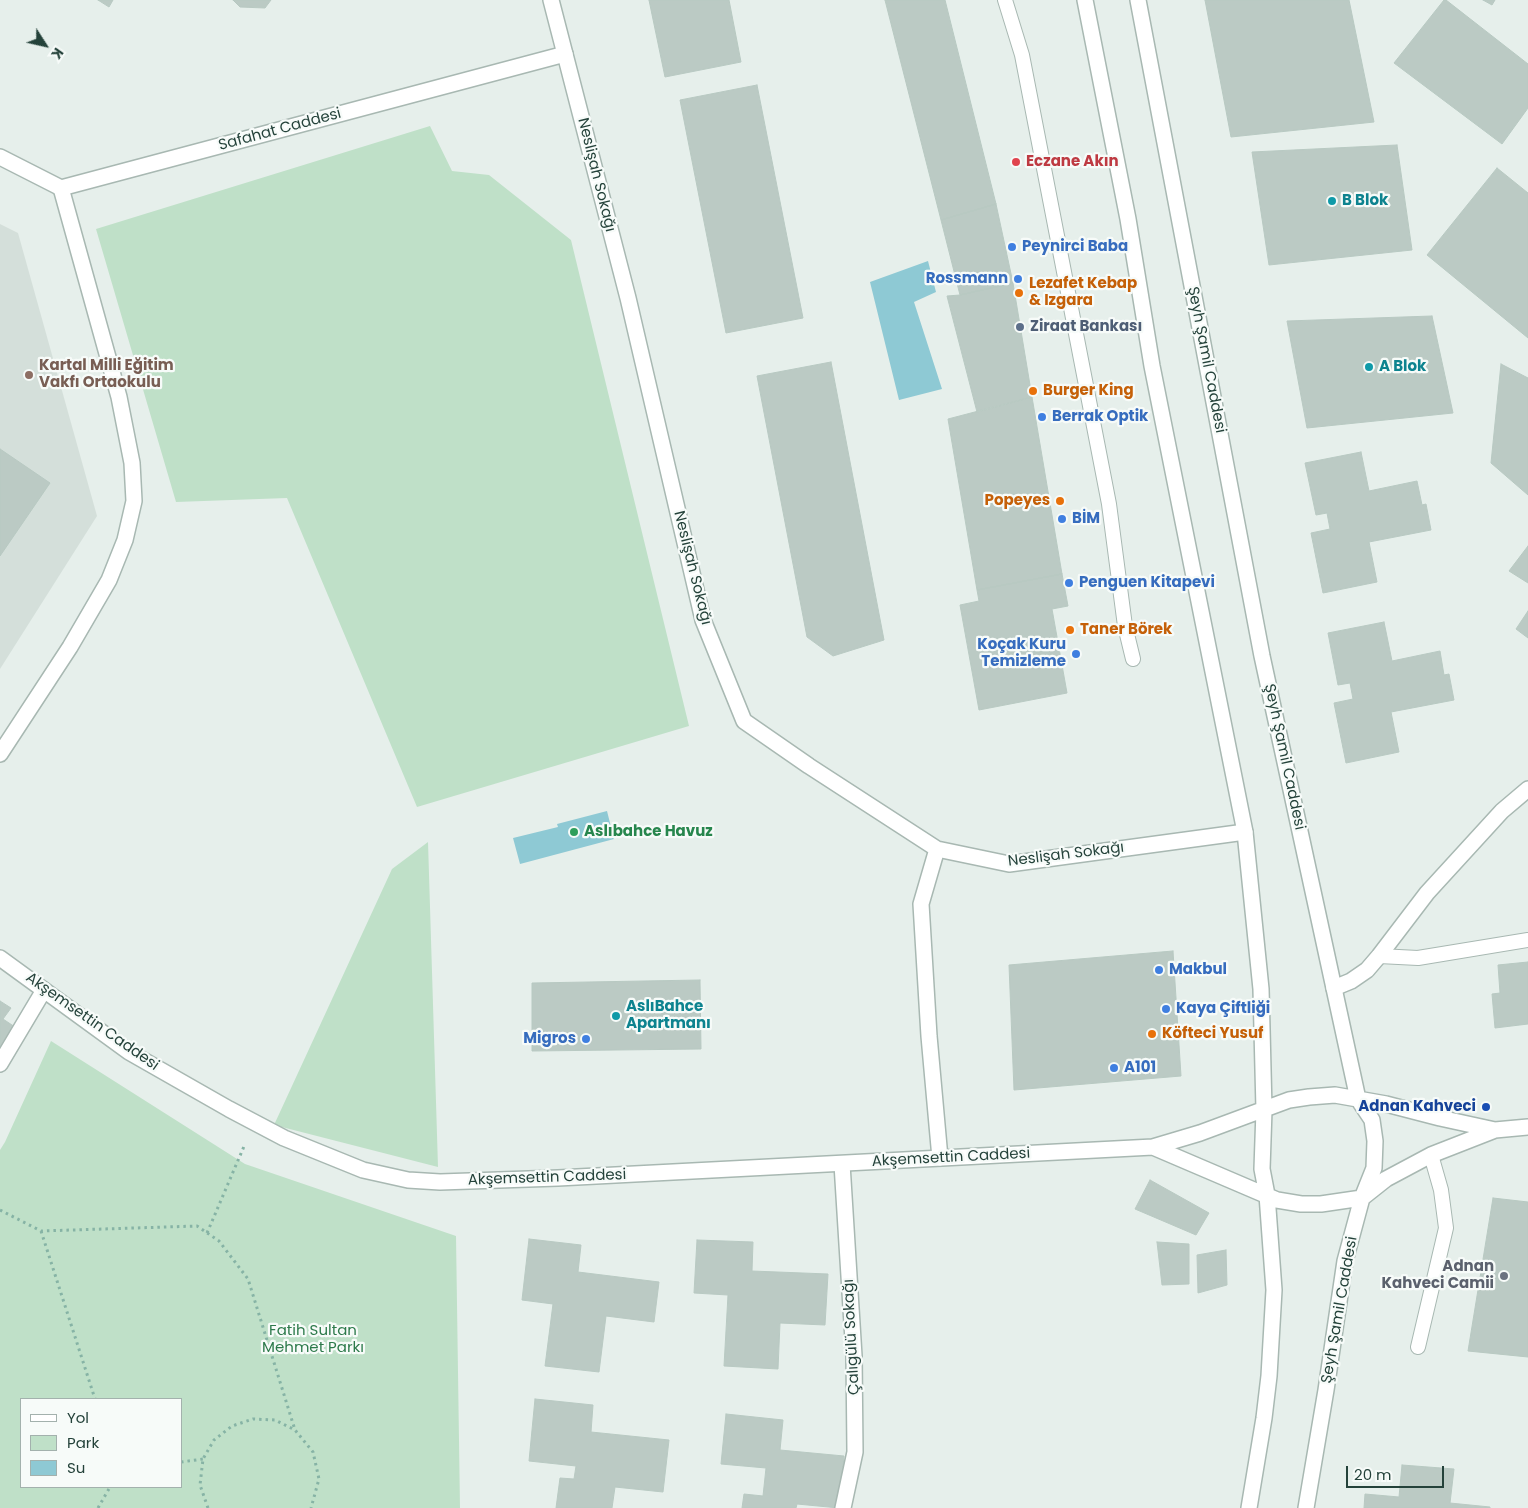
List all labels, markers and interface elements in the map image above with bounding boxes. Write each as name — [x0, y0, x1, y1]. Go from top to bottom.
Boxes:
north arrow — [20, 20, 70, 70]
text: K — [46, 44, 68, 63]
street label: Safahat Caddesi — [217, 105, 343, 155]
street label: Neslişah Sokağı — [573, 116, 619, 234]
place label: Eczane Akın — [1026, 153, 1119, 171]
marker: Eczane Akın — [1010, 156, 1022, 168]
place label: B Blok — [1342, 192, 1388, 210]
marker: B Blok — [1326, 195, 1338, 207]
place label: Peynirci Baba — [1022, 238, 1128, 256]
marker: Peynirci Baba — [1006, 241, 1018, 253]
place label: Rossmann — [926, 270, 1008, 288]
marker: Rossmann — [1012, 273, 1024, 285]
place label: Lezafet Kebap & Izgara — [1029, 275, 1137, 310]
street label: Şeyh Şamil Caddesi — [1183, 285, 1229, 435]
marker: Lezafet Kebap & Izgara — [1013, 287, 1025, 299]
place label: Ziraat Bankası — [1030, 318, 1142, 336]
marker: Ziraat Bankası — [1014, 321, 1026, 333]
place label: Kartal Milli Eğitim Vakfı Ortaokulu — [39, 357, 174, 392]
place label: A Blok — [1379, 358, 1426, 376]
marker: A Blok — [1363, 361, 1375, 373]
marker: Kartal Milli Eğitim Vakfı Ortaokulu — [23, 369, 35, 381]
place label: Burger King — [1043, 382, 1134, 400]
marker: Burger King — [1027, 385, 1039, 397]
place label: Berrak Optik — [1052, 408, 1148, 426]
marker: Berrak Optik — [1036, 411, 1048, 423]
place label: Popeyes — [985, 492, 1050, 510]
marker: Popeyes — [1054, 495, 1066, 507]
street label: Neslişah Sokağı — [669, 509, 715, 627]
place label: BİM — [1072, 510, 1100, 528]
marker: BİM — [1056, 513, 1068, 525]
place label: Penguen Kitapevi — [1079, 574, 1215, 592]
marker: Penguen Kitapevi — [1063, 577, 1075, 589]
place label: Taner Börek — [1080, 621, 1172, 639]
marker: Taner Börek — [1064, 624, 1076, 636]
place label: Koçak Kuru Temizleme — [977, 636, 1066, 671]
marker: Koçak Kuru Temizleme — [1070, 648, 1082, 660]
street label: Şeyh Şamil Caddesi — [1260, 682, 1308, 832]
place label: Aslıbahce Havuz — [584, 823, 713, 841]
marker: Aslıbahce Havuz — [568, 826, 580, 838]
street label: Neslişah Sokağı — [1007, 839, 1125, 871]
place label: Makbul — [1169, 961, 1227, 979]
marker: Makbul — [1153, 964, 1165, 976]
street label: Akşemsettin Caddesi — [22, 969, 162, 1075]
place label: AslıBahce Apartmanı — [626, 998, 711, 1033]
place label: Kaya Çiftliği — [1176, 1000, 1270, 1018]
marker: Kaya Çiftliği — [1160, 1003, 1172, 1015]
marker: AslıBahce Apartmanı — [610, 1010, 622, 1022]
place label: Köfteci Yusuf — [1162, 1025, 1263, 1043]
marker: Köfteci Yusuf — [1146, 1028, 1158, 1040]
place label: Migros — [523, 1030, 576, 1048]
marker: Migros — [580, 1033, 592, 1045]
place label: A101 — [1124, 1059, 1156, 1077]
marker: A101 — [1108, 1062, 1120, 1074]
place label: Adnan Kahveci — [1358, 1098, 1476, 1116]
marker: Adnan Kahveci — [1480, 1101, 1492, 1113]
street label: Akşemsettin Caddesi — [871, 1145, 1031, 1171]
street label: Akşemsettin Caddesi — [467, 1166, 627, 1190]
street label: Şeyh Şamil Caddesi — [1318, 1235, 1362, 1385]
place label: Adnan Kahveci Camii — [1382, 1258, 1494, 1293]
marker: Adnan Kahveci Camii — [1498, 1270, 1510, 1282]
street label: Çalıgülü Sokağı — [840, 1278, 864, 1396]
park label: Fatih Sultan Mehmet Parkı — [262, 1322, 364, 1357]
legend — [20, 1398, 182, 1488]
text: Yol — [67, 1407, 89, 1428]
text: Park — [67, 1432, 99, 1453]
scale bar — [1348, 1456, 1446, 1488]
text: Su — [67, 1457, 85, 1478]
text: 20 m — [1354, 1464, 1392, 1485]

